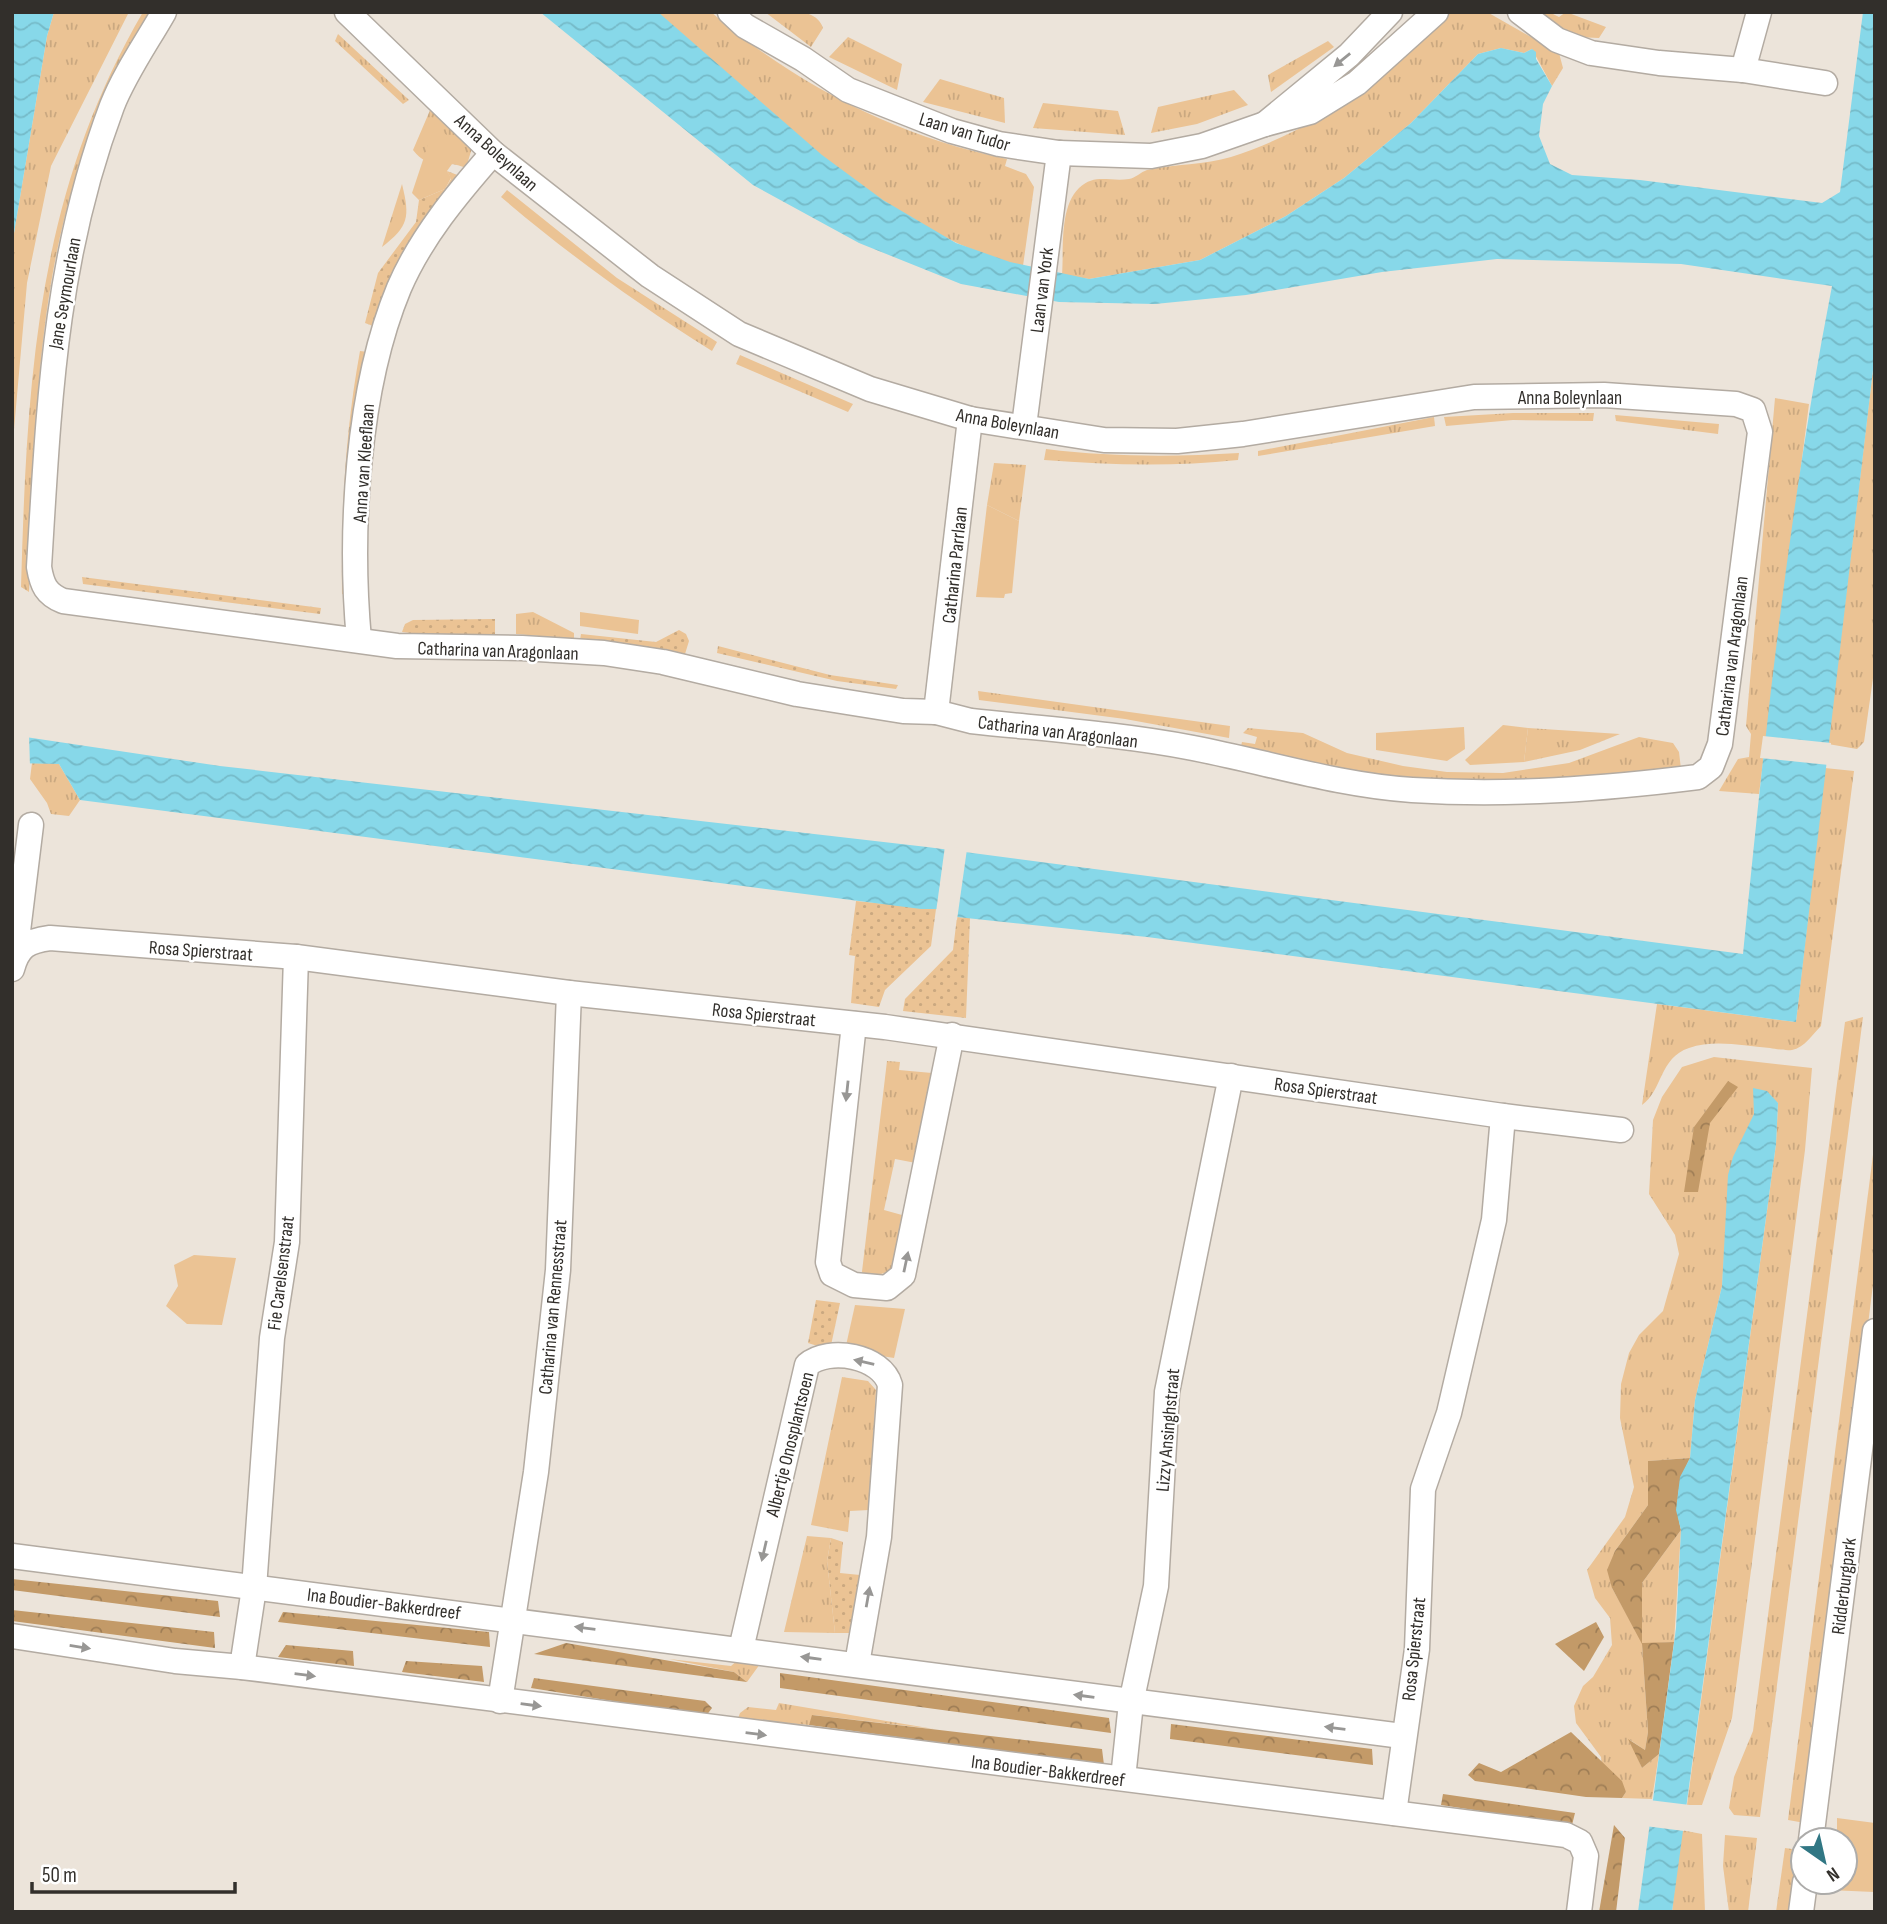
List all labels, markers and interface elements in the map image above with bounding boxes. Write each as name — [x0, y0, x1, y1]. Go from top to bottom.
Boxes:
one-way arrow — [1333, 53, 1351, 68]
street label: Laan van Tudor — [916, 108, 1013, 157]
street label: Anna Boleynlaan — [449, 109, 542, 197]
street label: Jane Seymourlaan — [44, 236, 87, 352]
street label: Laan van York — [1026, 245, 1059, 334]
street label: Anna Boleynlaan — [1517, 387, 1622, 410]
street label: Anna van Kleeflaan — [349, 403, 380, 524]
street label: Anna Boleynlaan — [953, 404, 1061, 445]
street label: Catharina Parrlaan — [938, 506, 973, 625]
street label: Catharina van Aragonlaan — [1711, 575, 1754, 738]
street label: Catharina van Aragonlaan — [417, 637, 579, 666]
street label: Catharina van Aragonlaan — [976, 711, 1139, 754]
street label: Rosa Spierstraat — [148, 936, 254, 967]
street label: Rosa Spierstraat — [711, 999, 817, 1032]
street label: Rosa Spierstraat — [1273, 1073, 1379, 1110]
one-way arrow — [841, 1081, 852, 1103]
street label: Fie Carelsenstraat — [263, 1215, 300, 1332]
street label: Catharina van Rennesstraat — [534, 1219, 573, 1395]
one-way arrow — [900, 1251, 911, 1273]
one-way arrow — [853, 1356, 875, 1367]
street label: Lizzy Ansinghstraat — [1152, 1367, 1185, 1493]
street label: Albertje Onosplantsoen — [761, 1370, 820, 1520]
street label: Ridderburgpark — [1827, 1536, 1862, 1636]
one-way arrow — [758, 1540, 769, 1562]
street label: Ina Boudier-Bakkerdreef — [306, 1584, 462, 1625]
one-way arrow — [863, 1586, 874, 1608]
street label: Rosa Spierstraat — [1398, 1596, 1431, 1702]
one-way arrow — [574, 1623, 596, 1634]
one-way arrow — [69, 1642, 91, 1653]
one-way arrow — [799, 1653, 821, 1664]
one-way arrow — [294, 1670, 316, 1681]
one-way arrow — [1073, 1691, 1095, 1702]
one-way arrow — [520, 1699, 542, 1710]
one-way arrow — [1323, 1722, 1345, 1733]
one-way arrow — [746, 1729, 768, 1740]
street label: Ina Boudier-Bakkerdreef — [970, 1751, 1126, 1792]
north arrow — [1789, 1826, 1859, 1896]
scale bar — [32, 1850, 234, 1894]
text: N — [1822, 1861, 1843, 1886]
text: 50 m — [42, 1863, 77, 1888]

